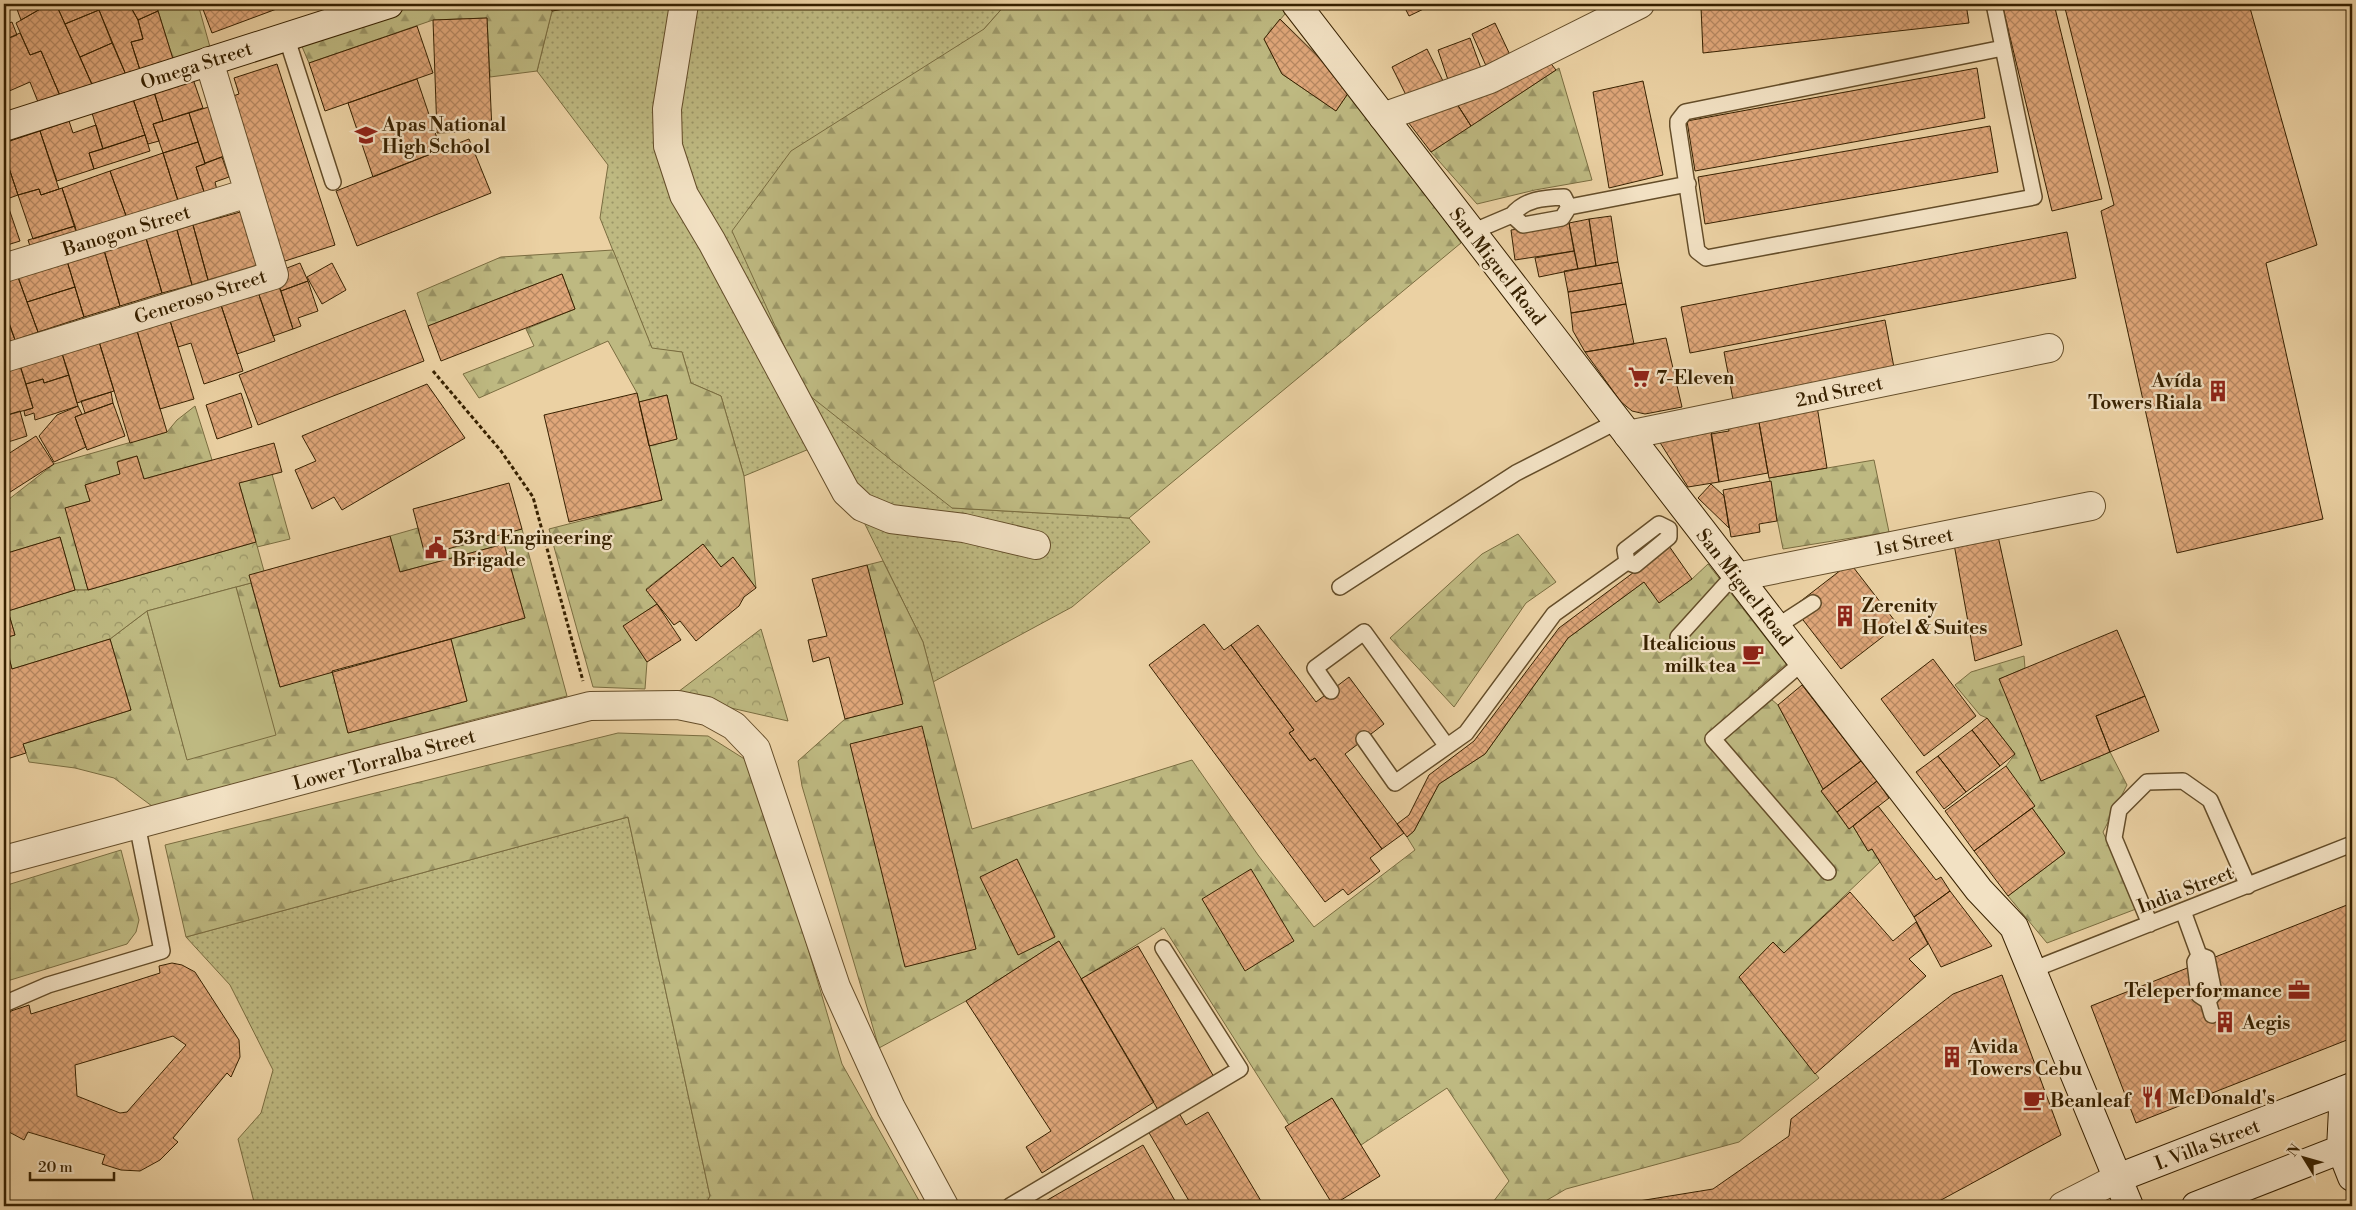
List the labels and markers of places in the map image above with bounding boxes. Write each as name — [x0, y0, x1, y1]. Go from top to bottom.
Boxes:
place label: Apas National High School — [381, 113, 506, 159]
school or university icon: Apas National High School — [353, 122, 379, 148]
supermarket icon: 7-Eleven — [1626, 364, 1652, 390]
place label: 7-Eleven — [1656, 366, 1735, 390]
place label: Avída Towers Riala — [2088, 369, 2203, 415]
building icon: Avída Towers Riala — [2205, 378, 2231, 404]
place label: 53rd Engineering Brigade — [452, 526, 613, 572]
public building icon: 53rd Engineering Brigade — [423, 535, 449, 561]
place label: Zerenity Hotel & Suites — [1862, 594, 1987, 640]
building icon: Zerenity Hotel & Suites — [1832, 603, 1858, 629]
place label: Itealicious milk tea — [1642, 632, 1737, 678]
cafe icon: Itealicious milk tea — [1740, 641, 1766, 667]
office icon: Teleperformance — [2286, 977, 2312, 1003]
place label: Teleperformance — [2124, 979, 2282, 1003]
building icon: Aegis — [2212, 1009, 2238, 1035]
place label: Aegis — [2241, 1011, 2290, 1035]
place label: Avida Towers Cebu — [1967, 1035, 2082, 1081]
building icon: Avida Towers Cebu — [1939, 1044, 1965, 1070]
restaurant icon: McDonald's — [2139, 1084, 2165, 1110]
place label: McDonald's — [2168, 1086, 2275, 1110]
cafe icon: Beanleaf — [2021, 1087, 2047, 1113]
place label: Beanleaf — [2050, 1089, 2132, 1113]

